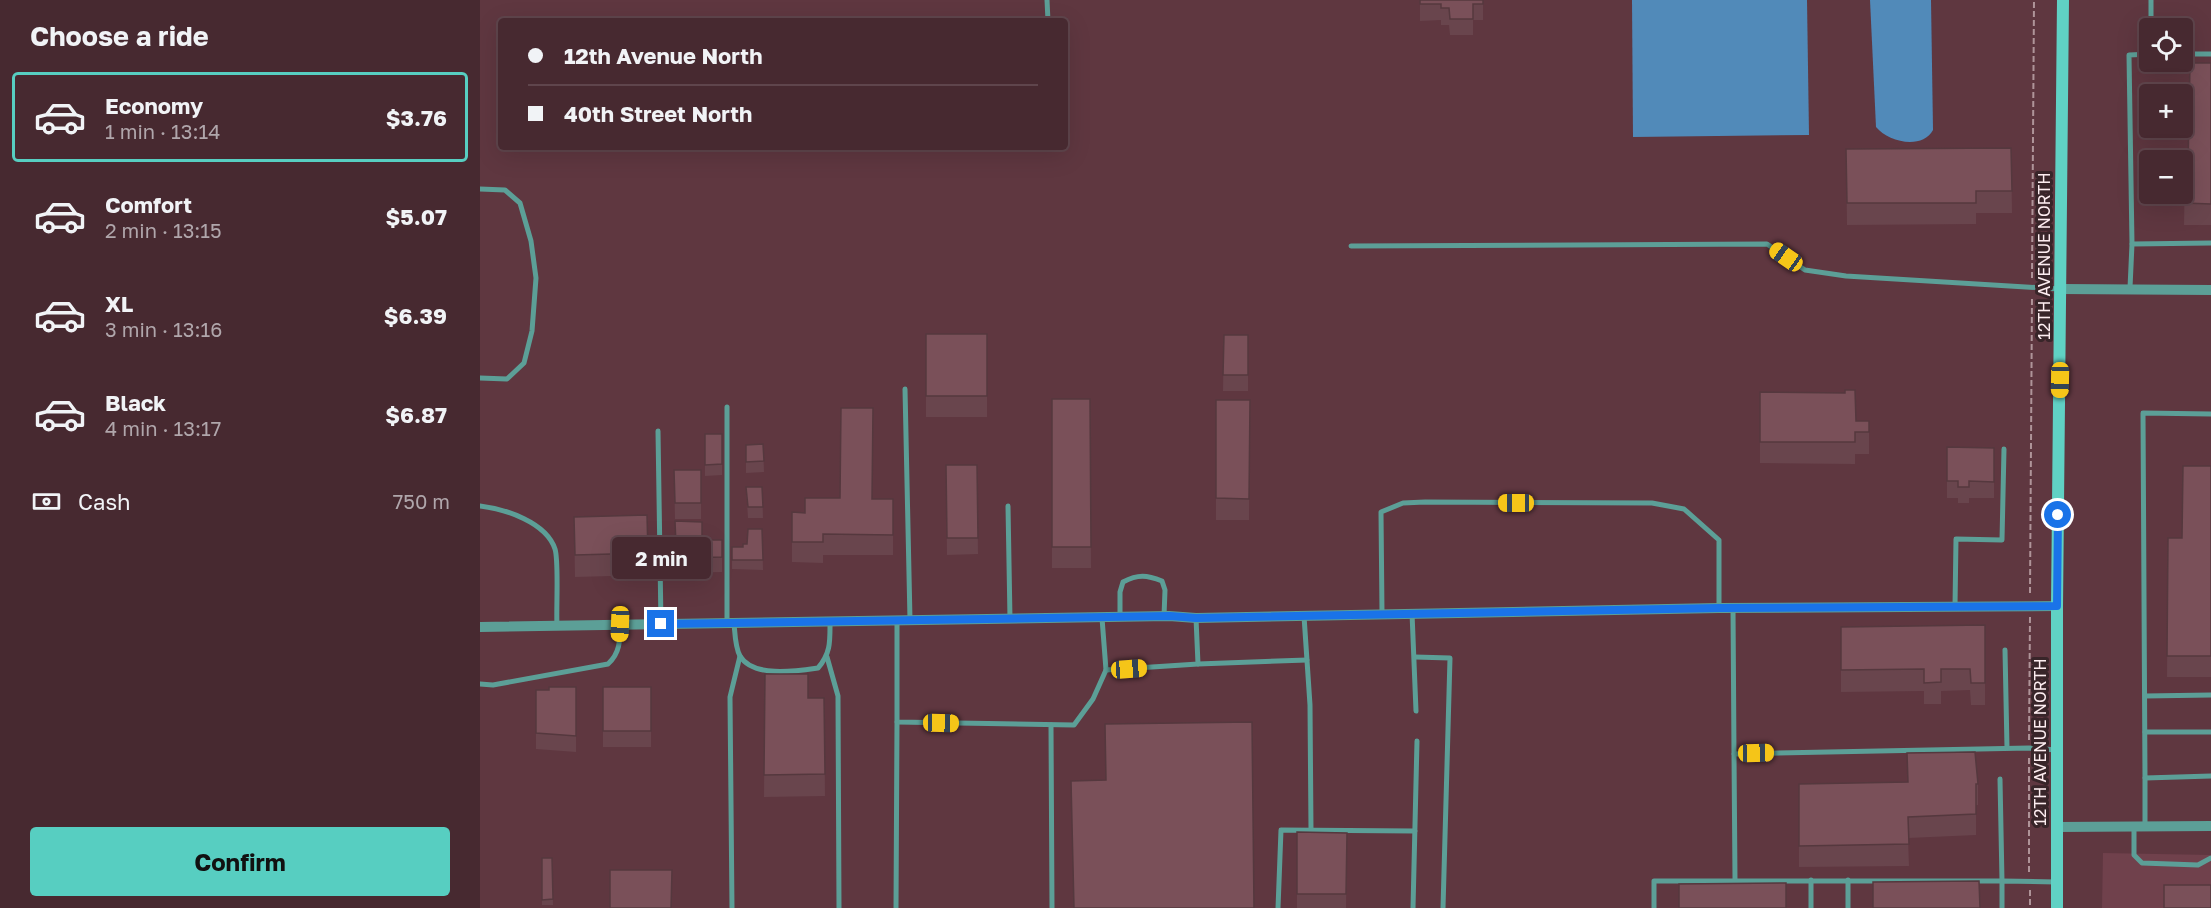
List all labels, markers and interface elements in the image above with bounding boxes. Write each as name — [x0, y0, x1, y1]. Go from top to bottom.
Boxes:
map controls — [2139, 18, 2193, 204]
button: locate — [2139, 18, 2193, 72]
text: Choose a ride — [30, 20, 209, 52]
text: 12th Avenue North — [564, 42, 762, 69]
button: + — [2139, 84, 2193, 138]
icon: car — [33, 90, 87, 144]
text: Economy — [105, 92, 203, 119]
text: 40th Street North — [564, 100, 752, 127]
text: $3.76 — [386, 104, 447, 131]
text: 1 min · 13:14 — [105, 119, 220, 143]
button: − — [2139, 150, 2193, 204]
street label: 12TH AVENUE NORTH — [2034, 172, 2054, 340]
icon: car — [33, 189, 87, 243]
text: Comfort — [105, 191, 192, 218]
text: $5.07 — [386, 203, 447, 230]
text: 2 min · 13:15 — [105, 218, 222, 242]
car — [1766, 239, 1806, 275]
icon: car — [33, 288, 87, 342]
text: XL — [105, 290, 133, 317]
text: $6.39 — [384, 302, 447, 329]
text: 3 min · 13:16 — [105, 317, 222, 341]
car — [2051, 362, 2069, 398]
icon: car — [33, 387, 87, 441]
text: Black — [105, 389, 166, 416]
text: $6.87 — [385, 401, 447, 428]
text: 4 min · 13:17 — [105, 416, 221, 440]
icon: cash — [30, 485, 63, 518]
text: Cash — [78, 488, 131, 515]
text: 750 m — [393, 489, 450, 513]
car — [1498, 494, 1534, 512]
route start — [2044, 501, 2071, 528]
callout: 2 min — [612, 537, 711, 579]
text: 2 min — [635, 546, 688, 570]
car — [610, 606, 630, 642]
route end — [647, 610, 674, 637]
street label: 12TH AVENUE NORTH — [2030, 658, 2050, 826]
car — [1110, 659, 1148, 679]
car — [923, 714, 959, 732]
car — [1738, 744, 1774, 762]
button: Confirm — [30, 827, 450, 896]

